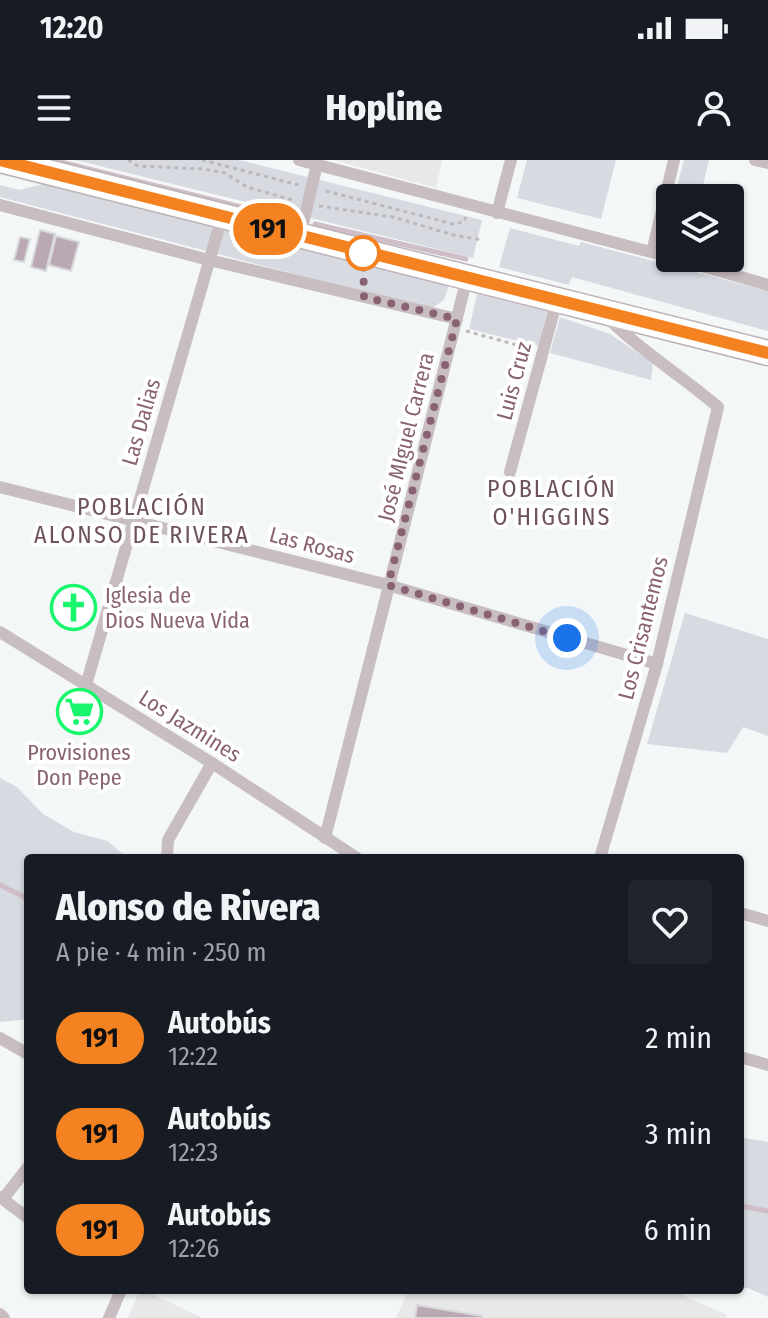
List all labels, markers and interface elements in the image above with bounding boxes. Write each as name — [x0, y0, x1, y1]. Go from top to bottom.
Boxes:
text: 12:20 — [40, 10, 104, 46]
icon: menu — [32, 86, 76, 130]
text: Hopline — [326, 86, 442, 130]
icon: person — [692, 86, 736, 130]
map controls — [656, 184, 744, 272]
button: layers — [656, 184, 744, 272]
line badge: 191 — [222, 203, 314, 255]
text: 191 — [249, 212, 287, 245]
unlabelled marker — [346, 236, 380, 270]
street label: Luis Cruz — [491, 339, 537, 423]
street label: José MIguel Carrera — [372, 350, 440, 524]
street label: Las Dalias — [116, 375, 166, 469]
district label: POBLACIÓN O'HIGGINS — [487, 475, 617, 531]
district label: POBLACIÓN ALONSO DE RIVERA — [34, 493, 250, 549]
street label: Las Rosas — [266, 521, 358, 569]
street label: Los Crisantemos — [612, 554, 674, 702]
place label: Iglesia de Dios Nueva Vida — [105, 582, 250, 634]
church icon: Iglesia de Dios Nueva Vida — [50, 584, 98, 632]
your location — [547, 618, 587, 658]
street label: Los Jazmines — [134, 684, 246, 768]
supermarket icon: Provisiones Don Pepe — [55, 687, 103, 735]
place label: Provisiones Don Pepe — [27, 739, 131, 791]
button: heart — [628, 880, 712, 964]
text: Alonso de Rivera — [56, 884, 320, 930]
text: A pie · 4 min · 250 m — [56, 937, 266, 968]
text: Autobús — [168, 1005, 271, 1041]
text: 2 min — [645, 1020, 712, 1056]
text: 191 — [81, 1021, 119, 1054]
text: 12:22 — [168, 1041, 218, 1072]
text: Autobús — [168, 1101, 271, 1137]
text: 3 min — [645, 1116, 712, 1152]
text: 191 — [81, 1117, 119, 1150]
text: 12:23 — [168, 1137, 218, 1168]
text: Autobús — [168, 1197, 271, 1233]
text: 6 min — [644, 1212, 712, 1248]
text: 191 — [81, 1213, 119, 1246]
text: 12:26 — [168, 1233, 219, 1264]

